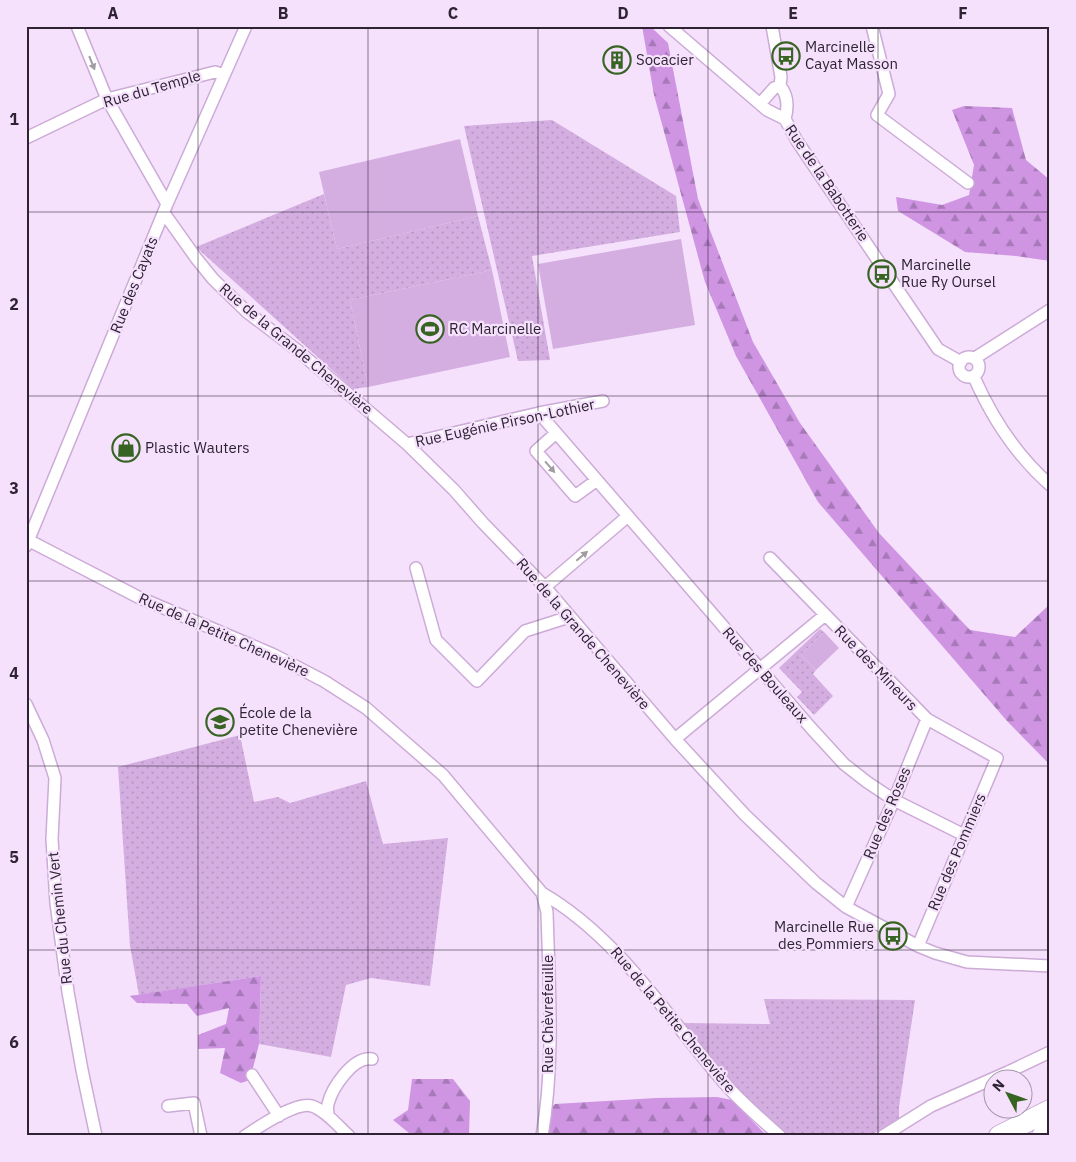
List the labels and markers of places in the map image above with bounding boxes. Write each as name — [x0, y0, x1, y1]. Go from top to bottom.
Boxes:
place label: Marcinelle Cayat Masson — [805, 37, 898, 73]
bus stop icon: Marcinelle Cayat Masson — [771, 41, 801, 71]
building icon: Socacier — [602, 45, 632, 75]
place label: Socacier — [636, 50, 694, 69]
place label: Marcinelle Rue Ry Oursel — [901, 255, 996, 291]
bus stop icon: Marcinelle Rue Ry Oursel — [867, 259, 897, 289]
sports icon: RC Marcinelle — [415, 314, 445, 344]
place label: RC Marcinelle — [449, 319, 541, 338]
shop icon: Plastic Wauters — [111, 433, 141, 463]
place label: Plastic Wauters — [145, 438, 249, 457]
place label: École de la petite Chenevière — [239, 703, 358, 739]
school or university icon: École de la petite Chenevière — [205, 707, 235, 737]
place label: Marcinelle Rue des Pommiers — [774, 917, 874, 953]
bus stop icon: Marcinelle Rue des Pommiers — [878, 921, 908, 951]

